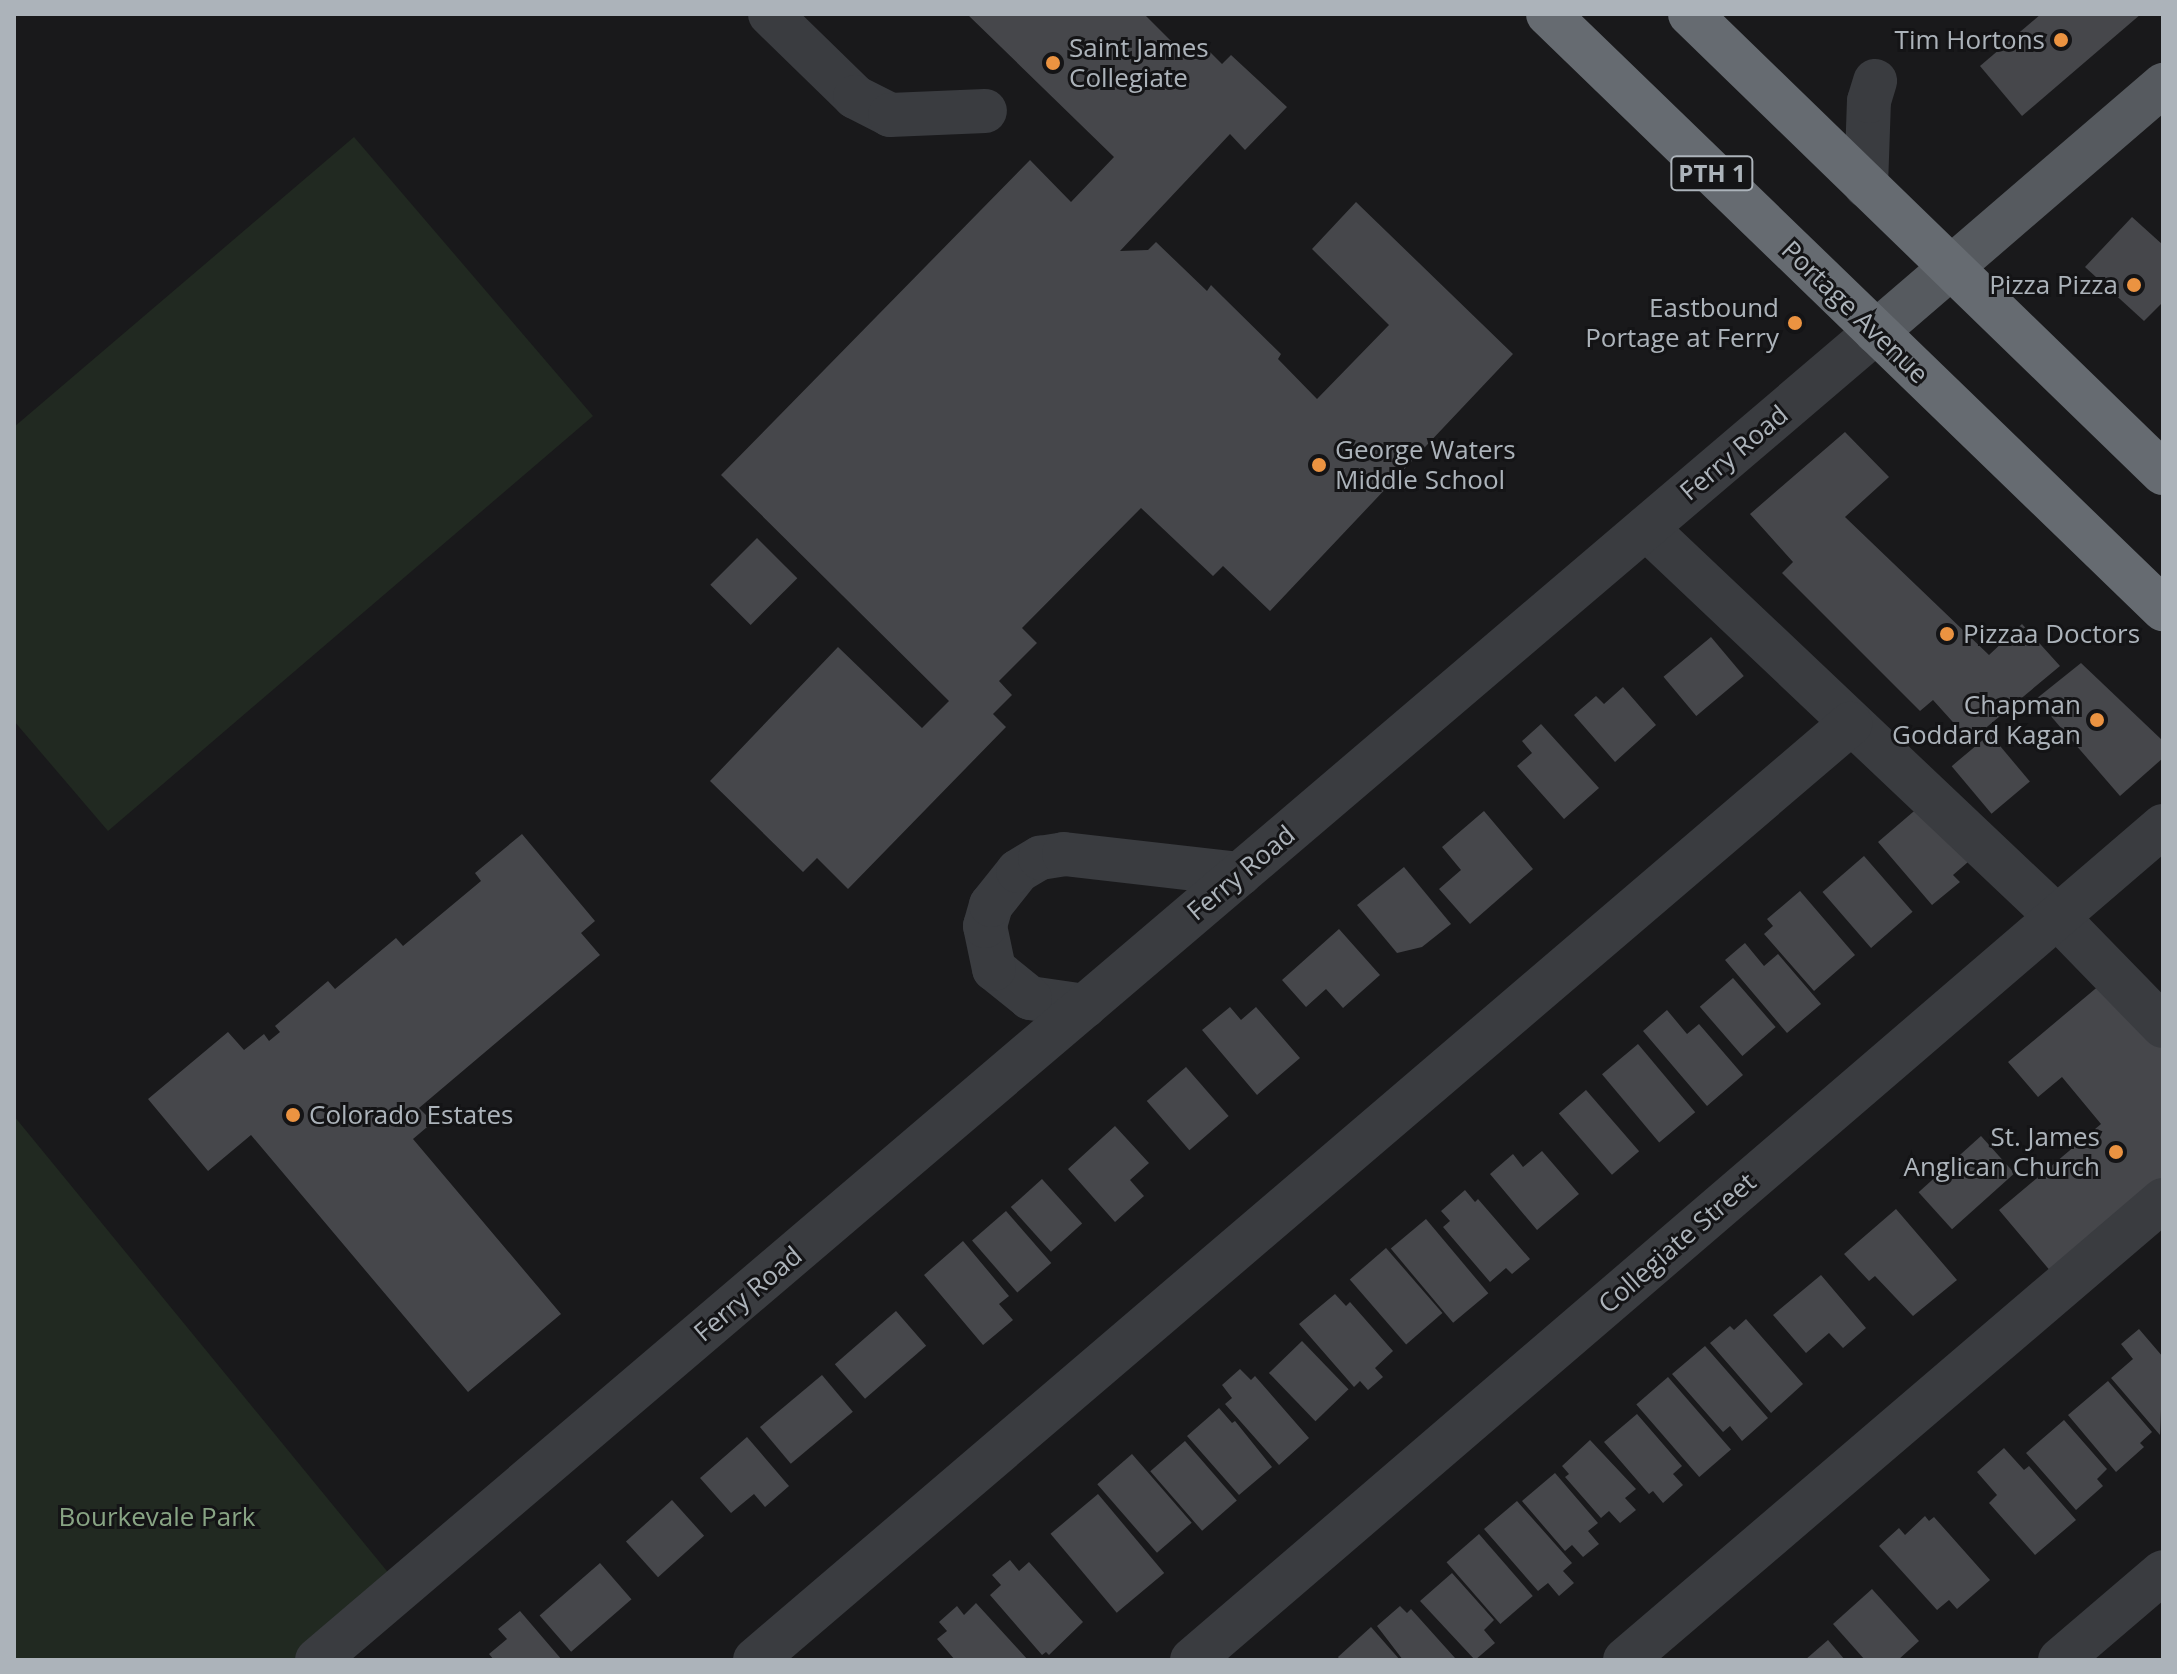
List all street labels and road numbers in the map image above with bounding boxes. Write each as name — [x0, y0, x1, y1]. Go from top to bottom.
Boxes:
road number: PTH 1 — [1670, 153, 1754, 193]
street label: Portage Avenue — [1775, 234, 1935, 390]
street label: Ferry Road — [1674, 399, 1794, 507]
street label: Ferry Road — [1181, 819, 1301, 927]
street label: Collegiate Street — [1592, 1166, 1762, 1320]
street label: Ferry Road — [688, 1240, 808, 1348]

